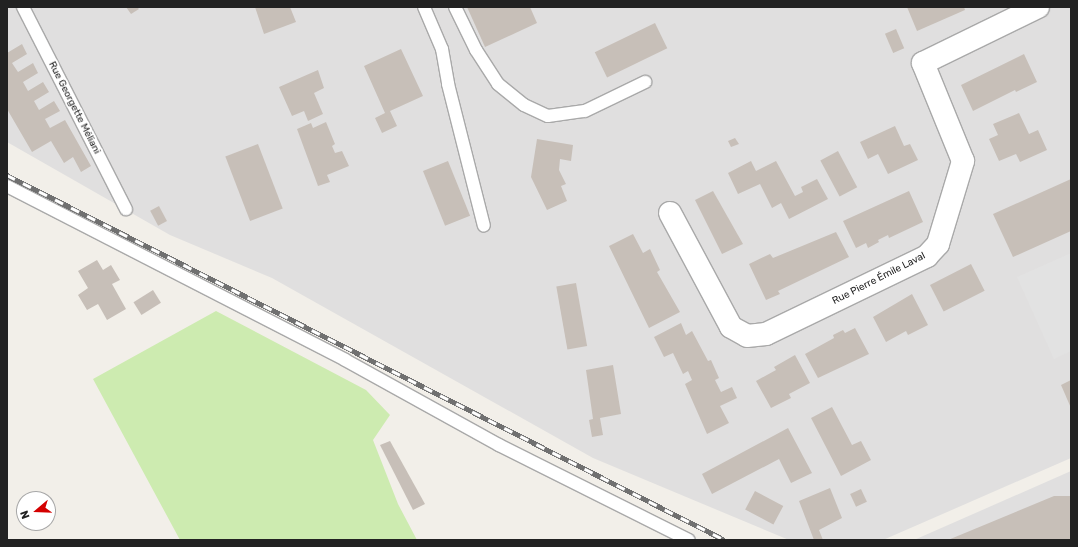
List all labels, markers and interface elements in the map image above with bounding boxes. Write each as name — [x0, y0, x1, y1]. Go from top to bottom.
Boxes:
street label: Rue Georgette Méliani — [45, 60, 103, 156]
street label: Rue Pierre Émile Laval — [830, 250, 928, 308]
north arrow — [16, 491, 56, 531]
text: N — [18, 509, 33, 521]

